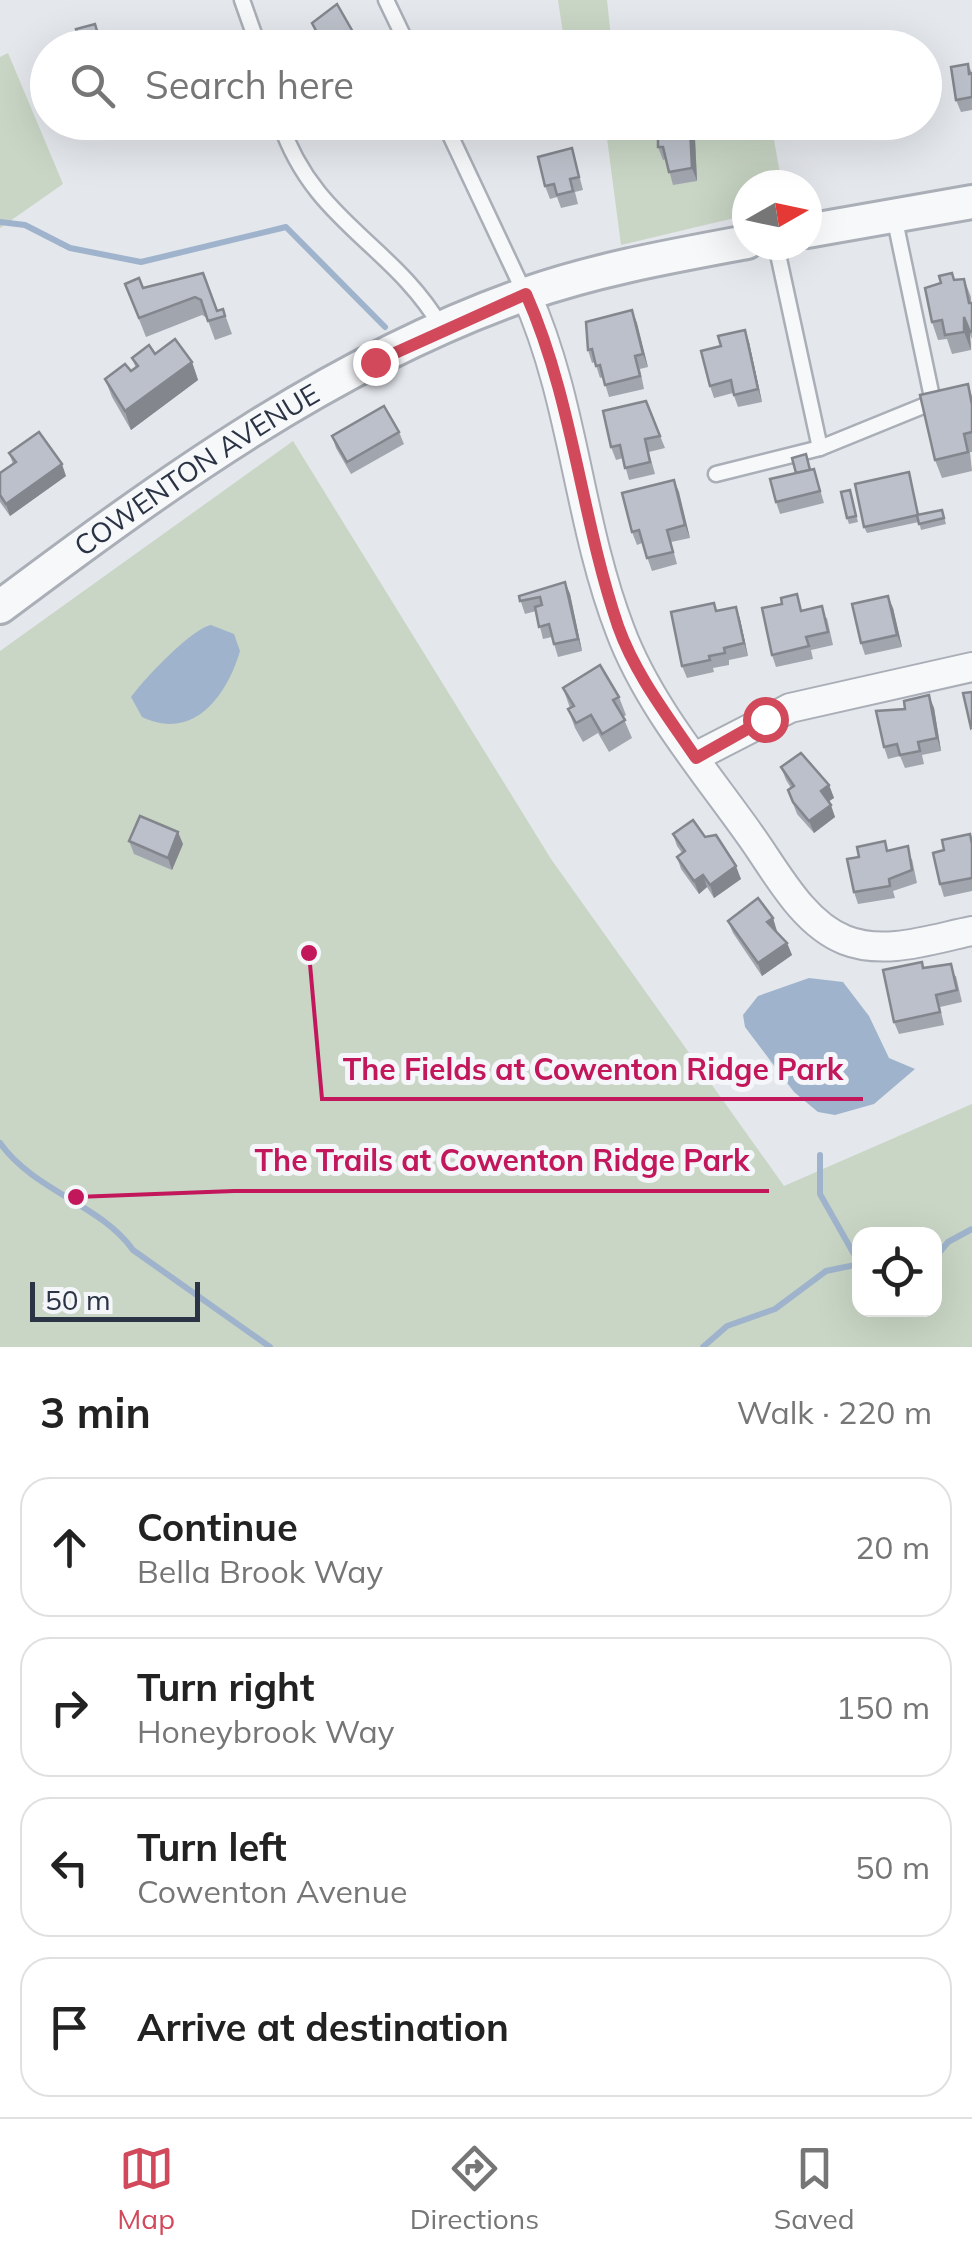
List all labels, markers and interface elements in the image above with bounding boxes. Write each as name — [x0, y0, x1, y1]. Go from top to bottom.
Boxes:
search box — [30, 30, 942, 140]
icon: search — [65, 58, 120, 113]
text: Search here — [145, 61, 354, 109]
north arrow — [732, 170, 822, 260]
route end — [353, 340, 399, 386]
street label: COWENTON AVENUE — [67, 376, 325, 563]
route start — [743, 697, 789, 743]
callout: The Fields at Cowenton Ridge Park — [322, 1039, 863, 1099]
text: The Fields at Cowenton Ridge Park — [343, 1050, 845, 1088]
callout: The Trails at Cowenton Ridge Park — [234, 1131, 769, 1191]
text: The Trails at Cowenton Ridge Park — [255, 1141, 751, 1179]
map controls — [852, 1227, 942, 1317]
button: locate — [852, 1227, 942, 1317]
scale bar — [30, 1277, 200, 1322]
text: 50 m — [45, 1282, 111, 1317]
text: 3 min — [40, 1386, 151, 1439]
text: Walk · 220 m — [737, 1392, 932, 1432]
text: Continue — [137, 1503, 298, 1551]
icon: ahead — [42, 1520, 97, 1575]
text: 20 m — [855, 1527, 930, 1567]
text: Bella Brook Way — [137, 1551, 383, 1591]
text: Turn right — [137, 1663, 314, 1711]
icon: right — [42, 1680, 97, 1735]
text: 150 m — [836, 1687, 930, 1727]
text: Honeybrook Way — [137, 1711, 395, 1751]
text: Turn left — [137, 1823, 287, 1871]
icon: left — [42, 1840, 97, 1895]
text: 50 m — [855, 1847, 930, 1887]
text: Cowenton Avenue — [137, 1871, 407, 1911]
icon: arrive — [42, 2000, 97, 2055]
text: Arrive at destination — [137, 2003, 509, 2051]
tab: Map — [117, 2141, 175, 2236]
tab: Directions — [410, 2141, 539, 2236]
tab: Saved — [774, 2141, 855, 2236]

